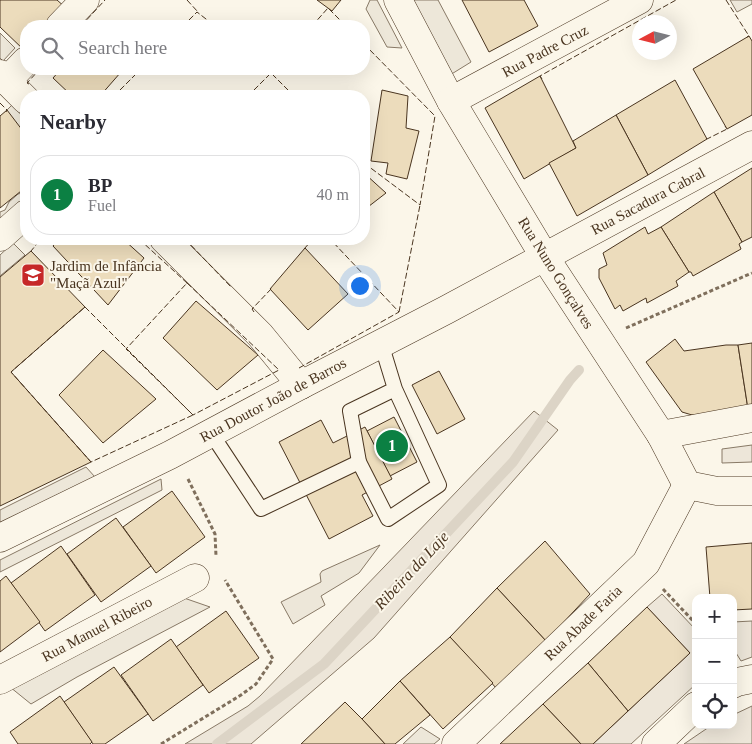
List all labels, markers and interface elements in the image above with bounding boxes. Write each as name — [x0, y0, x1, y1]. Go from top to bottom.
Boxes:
north arrow — [632, 15, 677, 60]
search box — [20, 20, 370, 75]
street label: Rua Padre Cruz — [499, 21, 591, 80]
icon: search — [38, 34, 66, 62]
text: Search here — [78, 37, 167, 58]
text: Nearby — [40, 110, 107, 134]
street label: Rua Sacadura Cabral — [588, 164, 708, 238]
text: BP — [88, 175, 112, 196]
text: 1 — [53, 186, 61, 203]
text: 40 m — [317, 186, 349, 203]
text: Fuel — [88, 197, 116, 214]
street label: Rua Nuno Gonçalves — [515, 214, 597, 332]
place label: Jardim de Infância "Maçã Azul" — [50, 258, 162, 291]
school or university icon: Jardim de Infância "Maçã Azul" — [20, 262, 46, 288]
your location — [347, 273, 373, 299]
street label: Rua Doutor João de Barros — [197, 355, 349, 445]
pin: 1 — [376, 427, 408, 465]
water label: Ribeira da Laje — [370, 528, 453, 614]
street label: Rua Abade Faria — [541, 582, 625, 664]
street label: Rua Manuel Ribeiro — [39, 593, 155, 665]
map controls — [692, 594, 737, 729]
button: + — [692, 594, 737, 639]
button: − — [692, 639, 737, 684]
button: locate — [692, 684, 737, 729]

